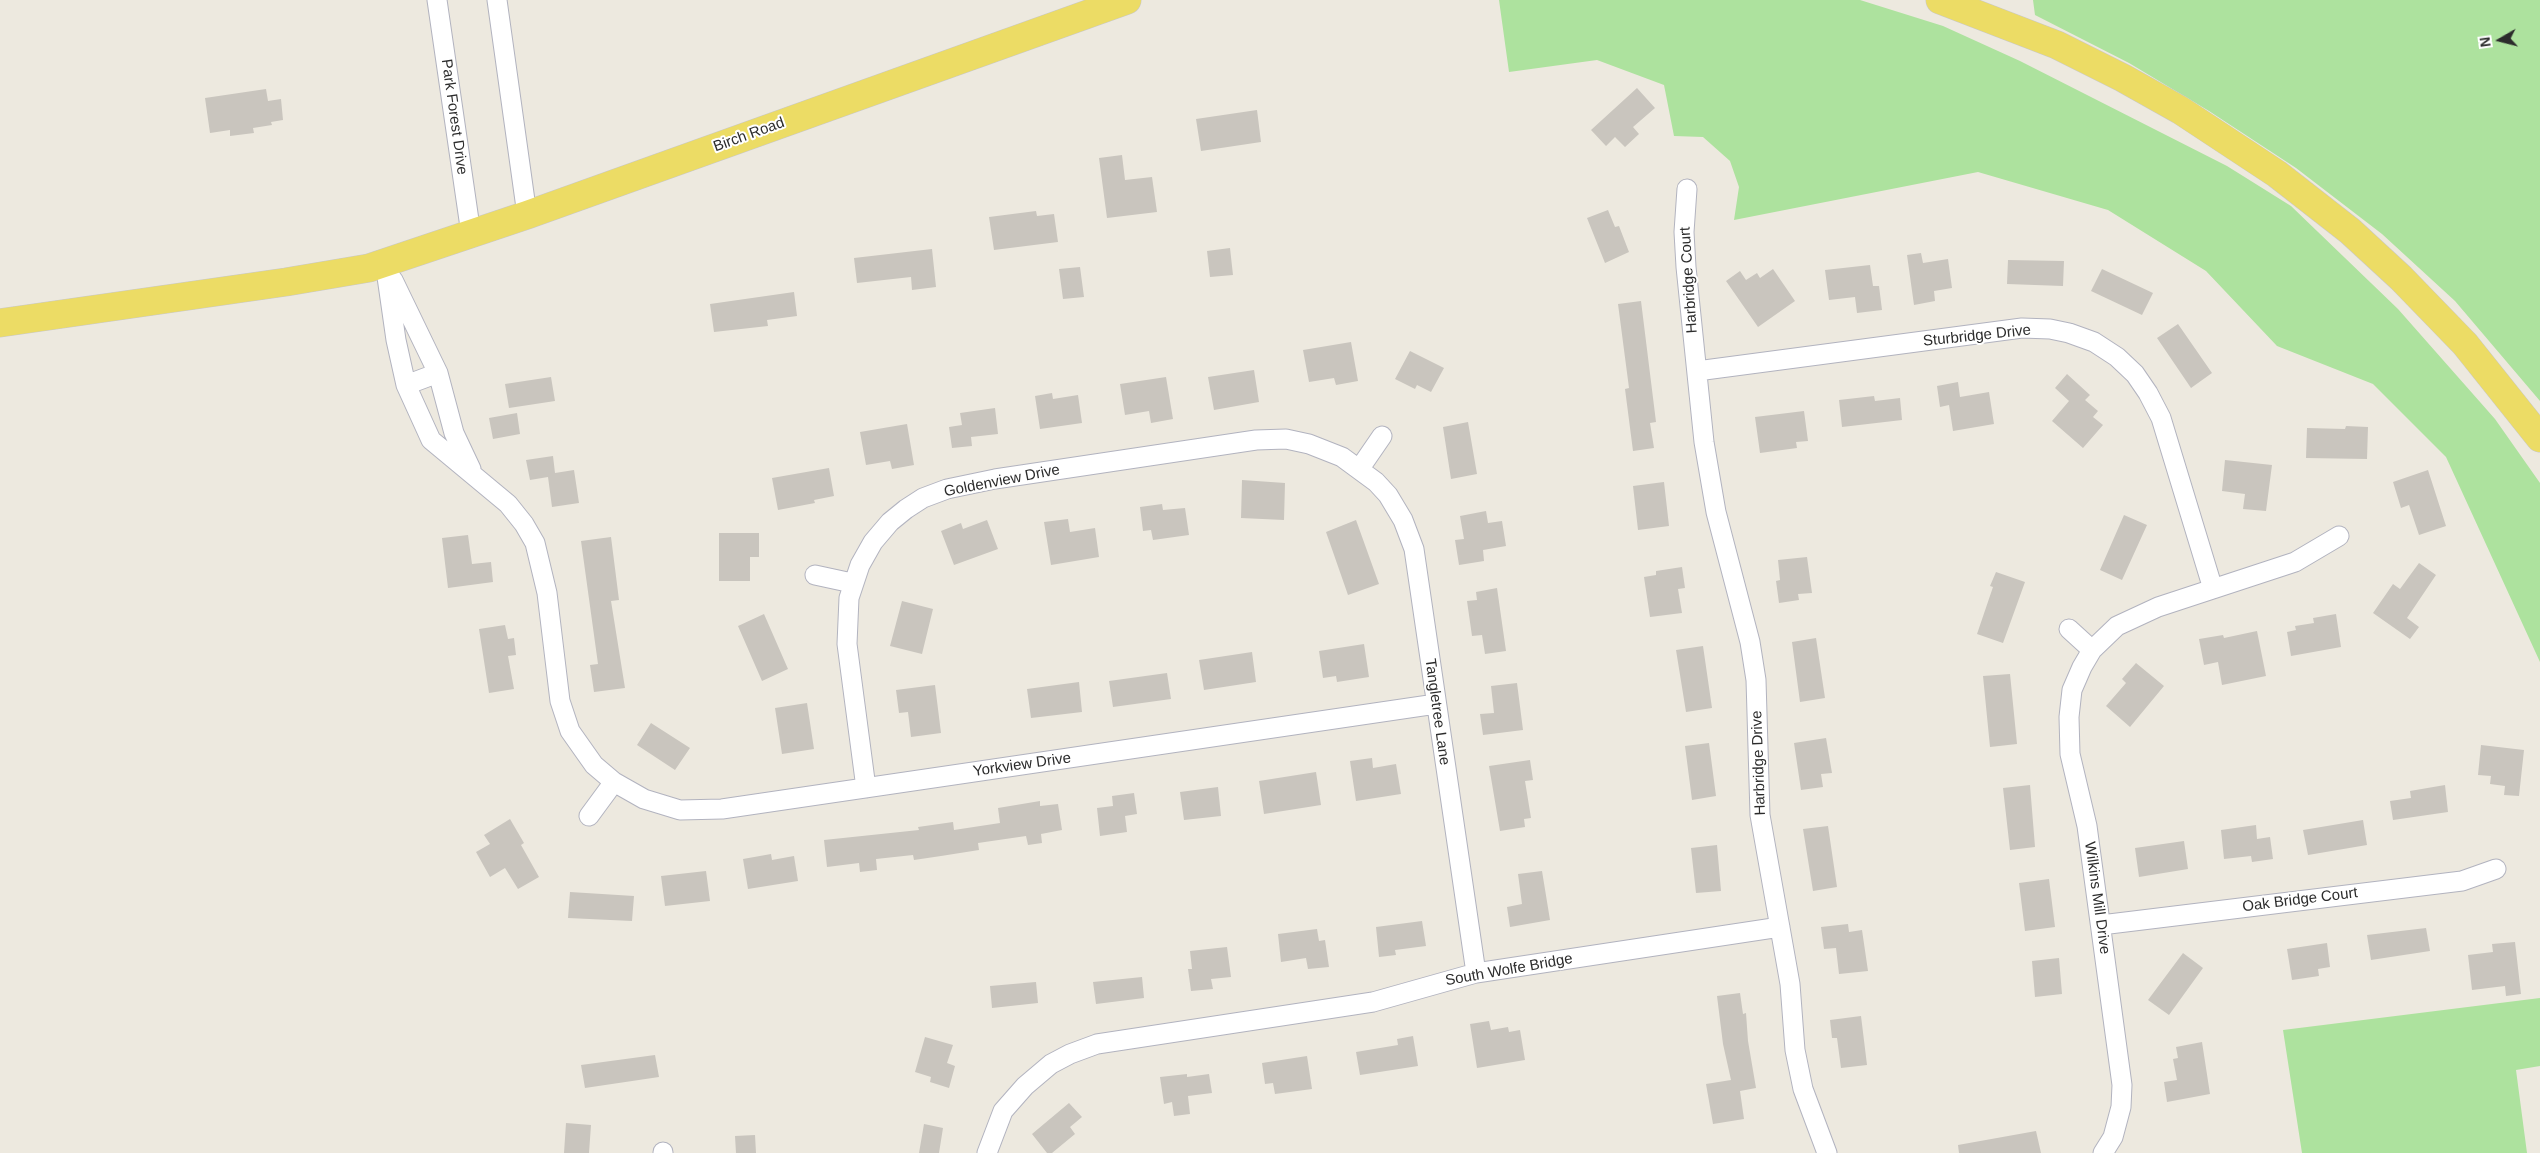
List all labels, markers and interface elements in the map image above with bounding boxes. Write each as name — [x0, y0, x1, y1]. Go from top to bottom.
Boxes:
north arrow — [2475, 15, 2525, 65]
text: N — [2477, 36, 2494, 48]
street label: Park Forest Drive — [437, 58, 471, 176]
street label: Birch Road — [711, 114, 787, 156]
street label: Harbridge Court — [1676, 226, 1702, 334]
street label: Sturbridge Drive — [1922, 321, 2032, 351]
street label: Goldenview Drive — [943, 461, 1061, 501]
street label: Tangletree Lane — [1421, 657, 1453, 767]
street label: Harbridge Drive — [1748, 710, 1770, 816]
street label: Yorkview Drive — [972, 749, 1072, 781]
street label: Wilkins Mill Drive — [2080, 841, 2114, 955]
street label: Oak Bridge Court — [2241, 884, 2359, 916]
street label: South Wolfe Bridge — [1444, 950, 1574, 990]

